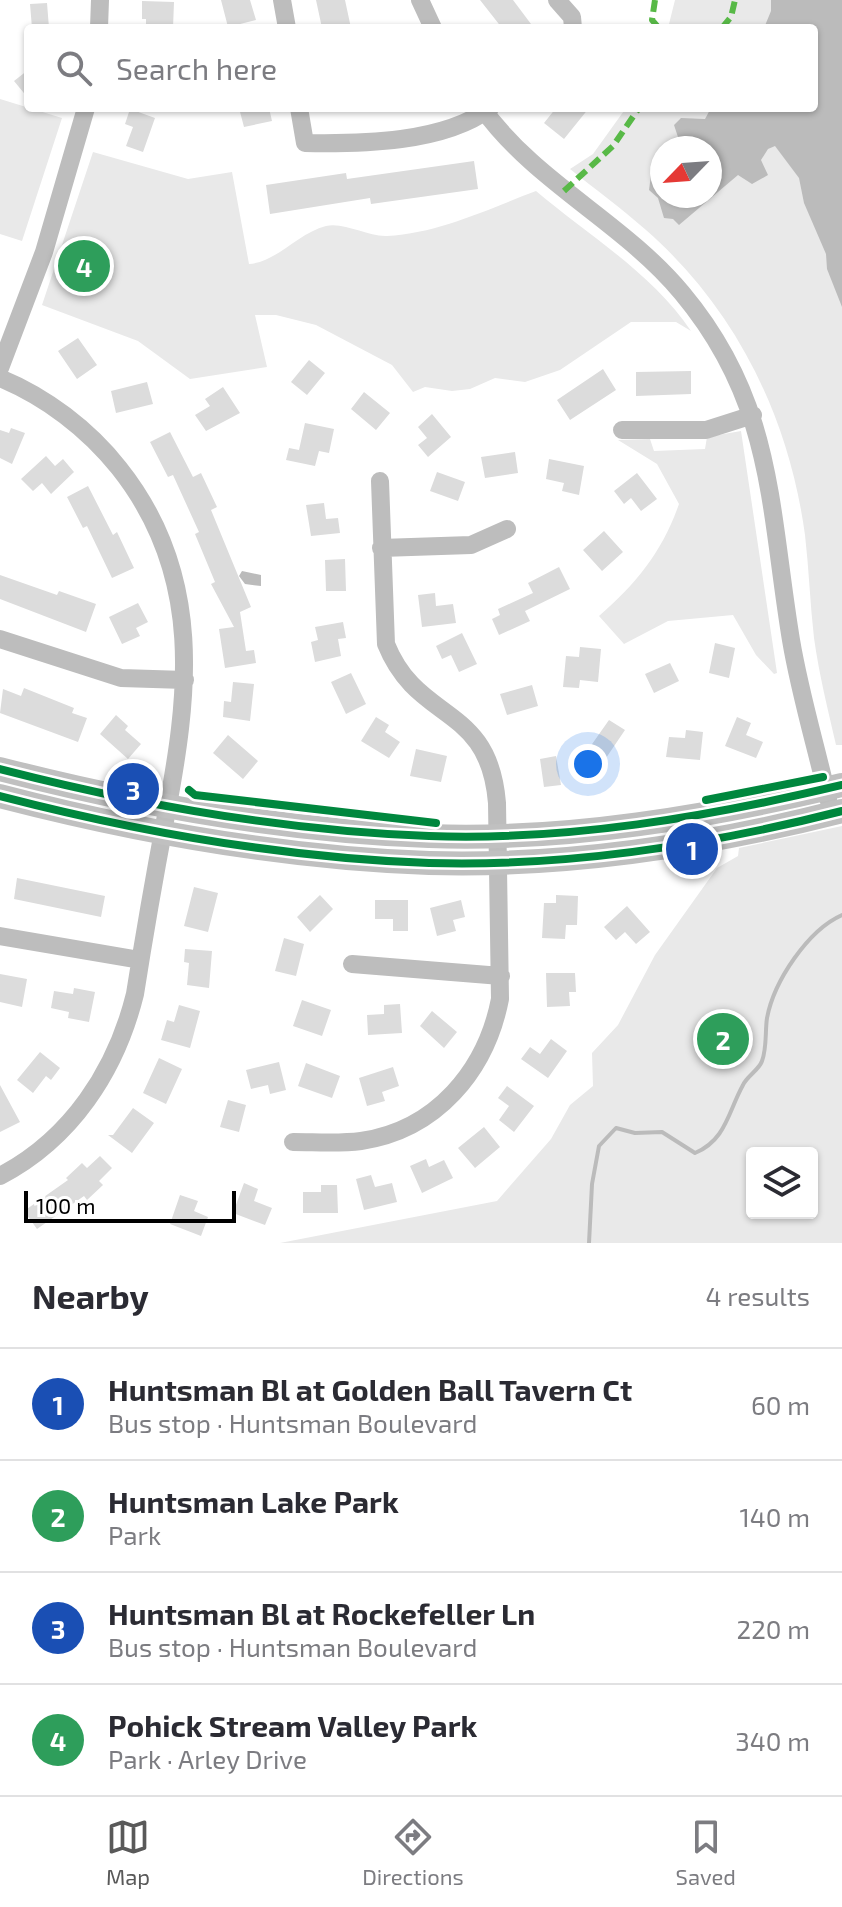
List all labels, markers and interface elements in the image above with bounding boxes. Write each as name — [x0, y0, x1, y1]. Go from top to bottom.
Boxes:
search box — [24, 24, 818, 112]
icon: search — [52, 46, 96, 90]
text: Search here — [116, 50, 277, 86]
north arrow — [650, 136, 722, 208]
pin: 4 — [58, 236, 110, 296]
your location — [568, 744, 608, 784]
pin: 3 — [107, 759, 159, 819]
pin: 1 — [666, 819, 718, 879]
pin: 2 — [697, 1009, 749, 1069]
map controls — [746, 1147, 818, 1219]
button: layers — [746, 1147, 818, 1219]
scale bar — [24, 1187, 236, 1223]
text: 100 m — [36, 1192, 95, 1218]
text: Nearby — [32, 1275, 149, 1316]
text: 4 results — [705, 1280, 810, 1311]
text: Huntsman Bl at Golden Ball Tavern Ct — [108, 1371, 632, 1407]
text: 1 — [52, 1389, 64, 1420]
text: 60 m — [751, 1389, 810, 1420]
text: Bus stop · Huntsman Boulevard — [108, 1407, 477, 1438]
text: Huntsman Lake Park — [108, 1483, 399, 1519]
text: 2 — [50, 1501, 66, 1532]
text: 140 m — [739, 1501, 810, 1532]
text: Park — [108, 1519, 161, 1550]
text: Huntsman Bl at Rockefeller Ln — [108, 1595, 535, 1631]
text: 3 — [51, 1613, 65, 1644]
text: 220 m — [737, 1613, 810, 1644]
text: Bus stop · Huntsman Boulevard — [108, 1631, 477, 1662]
text: Pohick Stream Valley Park — [108, 1707, 477, 1743]
text: 4 — [50, 1725, 66, 1756]
text: 340 m — [735, 1725, 810, 1756]
text: Park · Arley Drive — [108, 1743, 307, 1774]
tab: Map — [106, 1815, 150, 1889]
tab: Directions — [362, 1815, 464, 1889]
tab: Saved — [676, 1815, 736, 1889]

